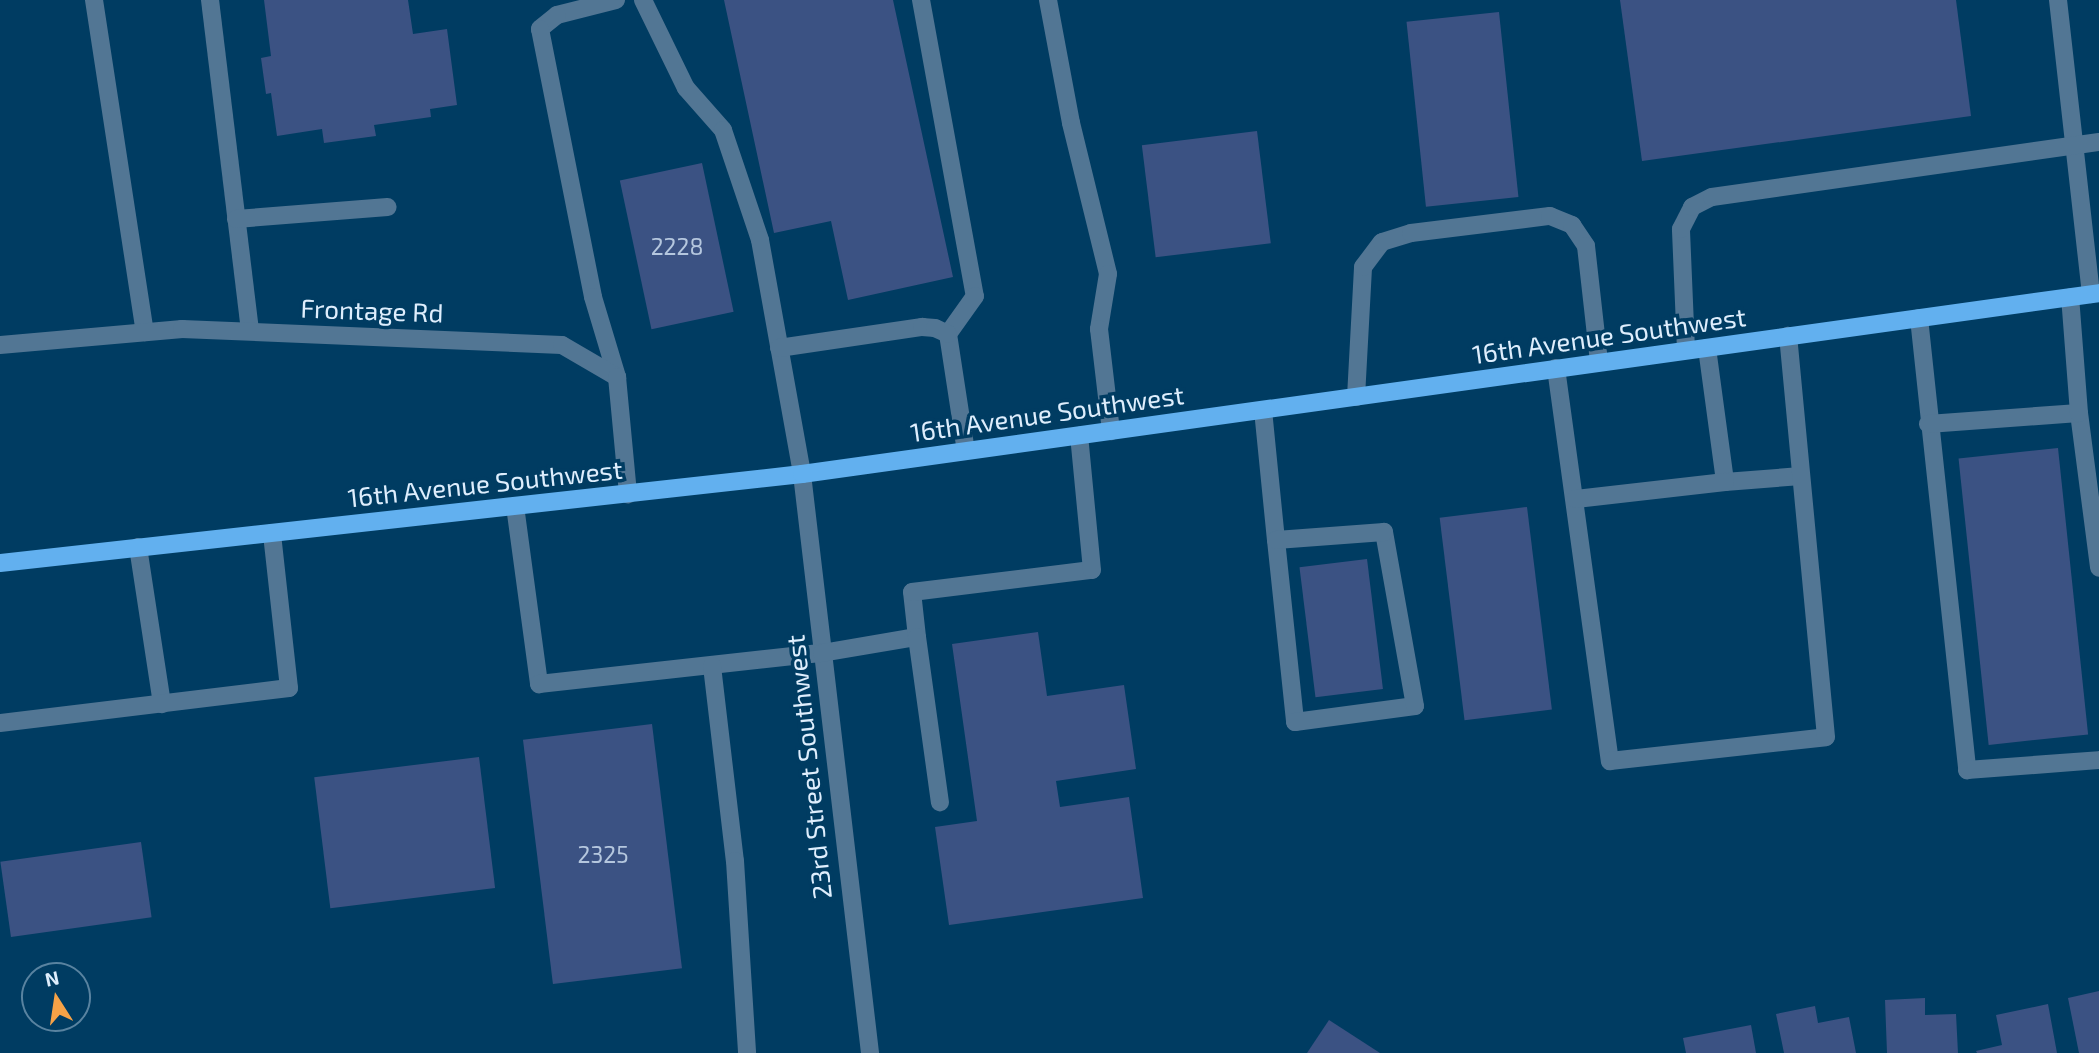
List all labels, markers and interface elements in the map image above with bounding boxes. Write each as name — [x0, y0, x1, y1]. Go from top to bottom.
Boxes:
house number: 2228 — [651, 232, 703, 260]
street label: Frontage Rd — [300, 292, 444, 328]
street label: 16th Avenue Southwest — [1470, 300, 1748, 370]
street label: 16th Avenue Southwest — [908, 378, 1186, 448]
street label: 16th Avenue Southwest — [346, 453, 624, 513]
street label: 23rd Street Southwest — [779, 633, 837, 901]
house number: 2325 — [578, 840, 628, 868]
north arrow — [21, 962, 91, 1032]
text: N — [43, 965, 61, 991]

